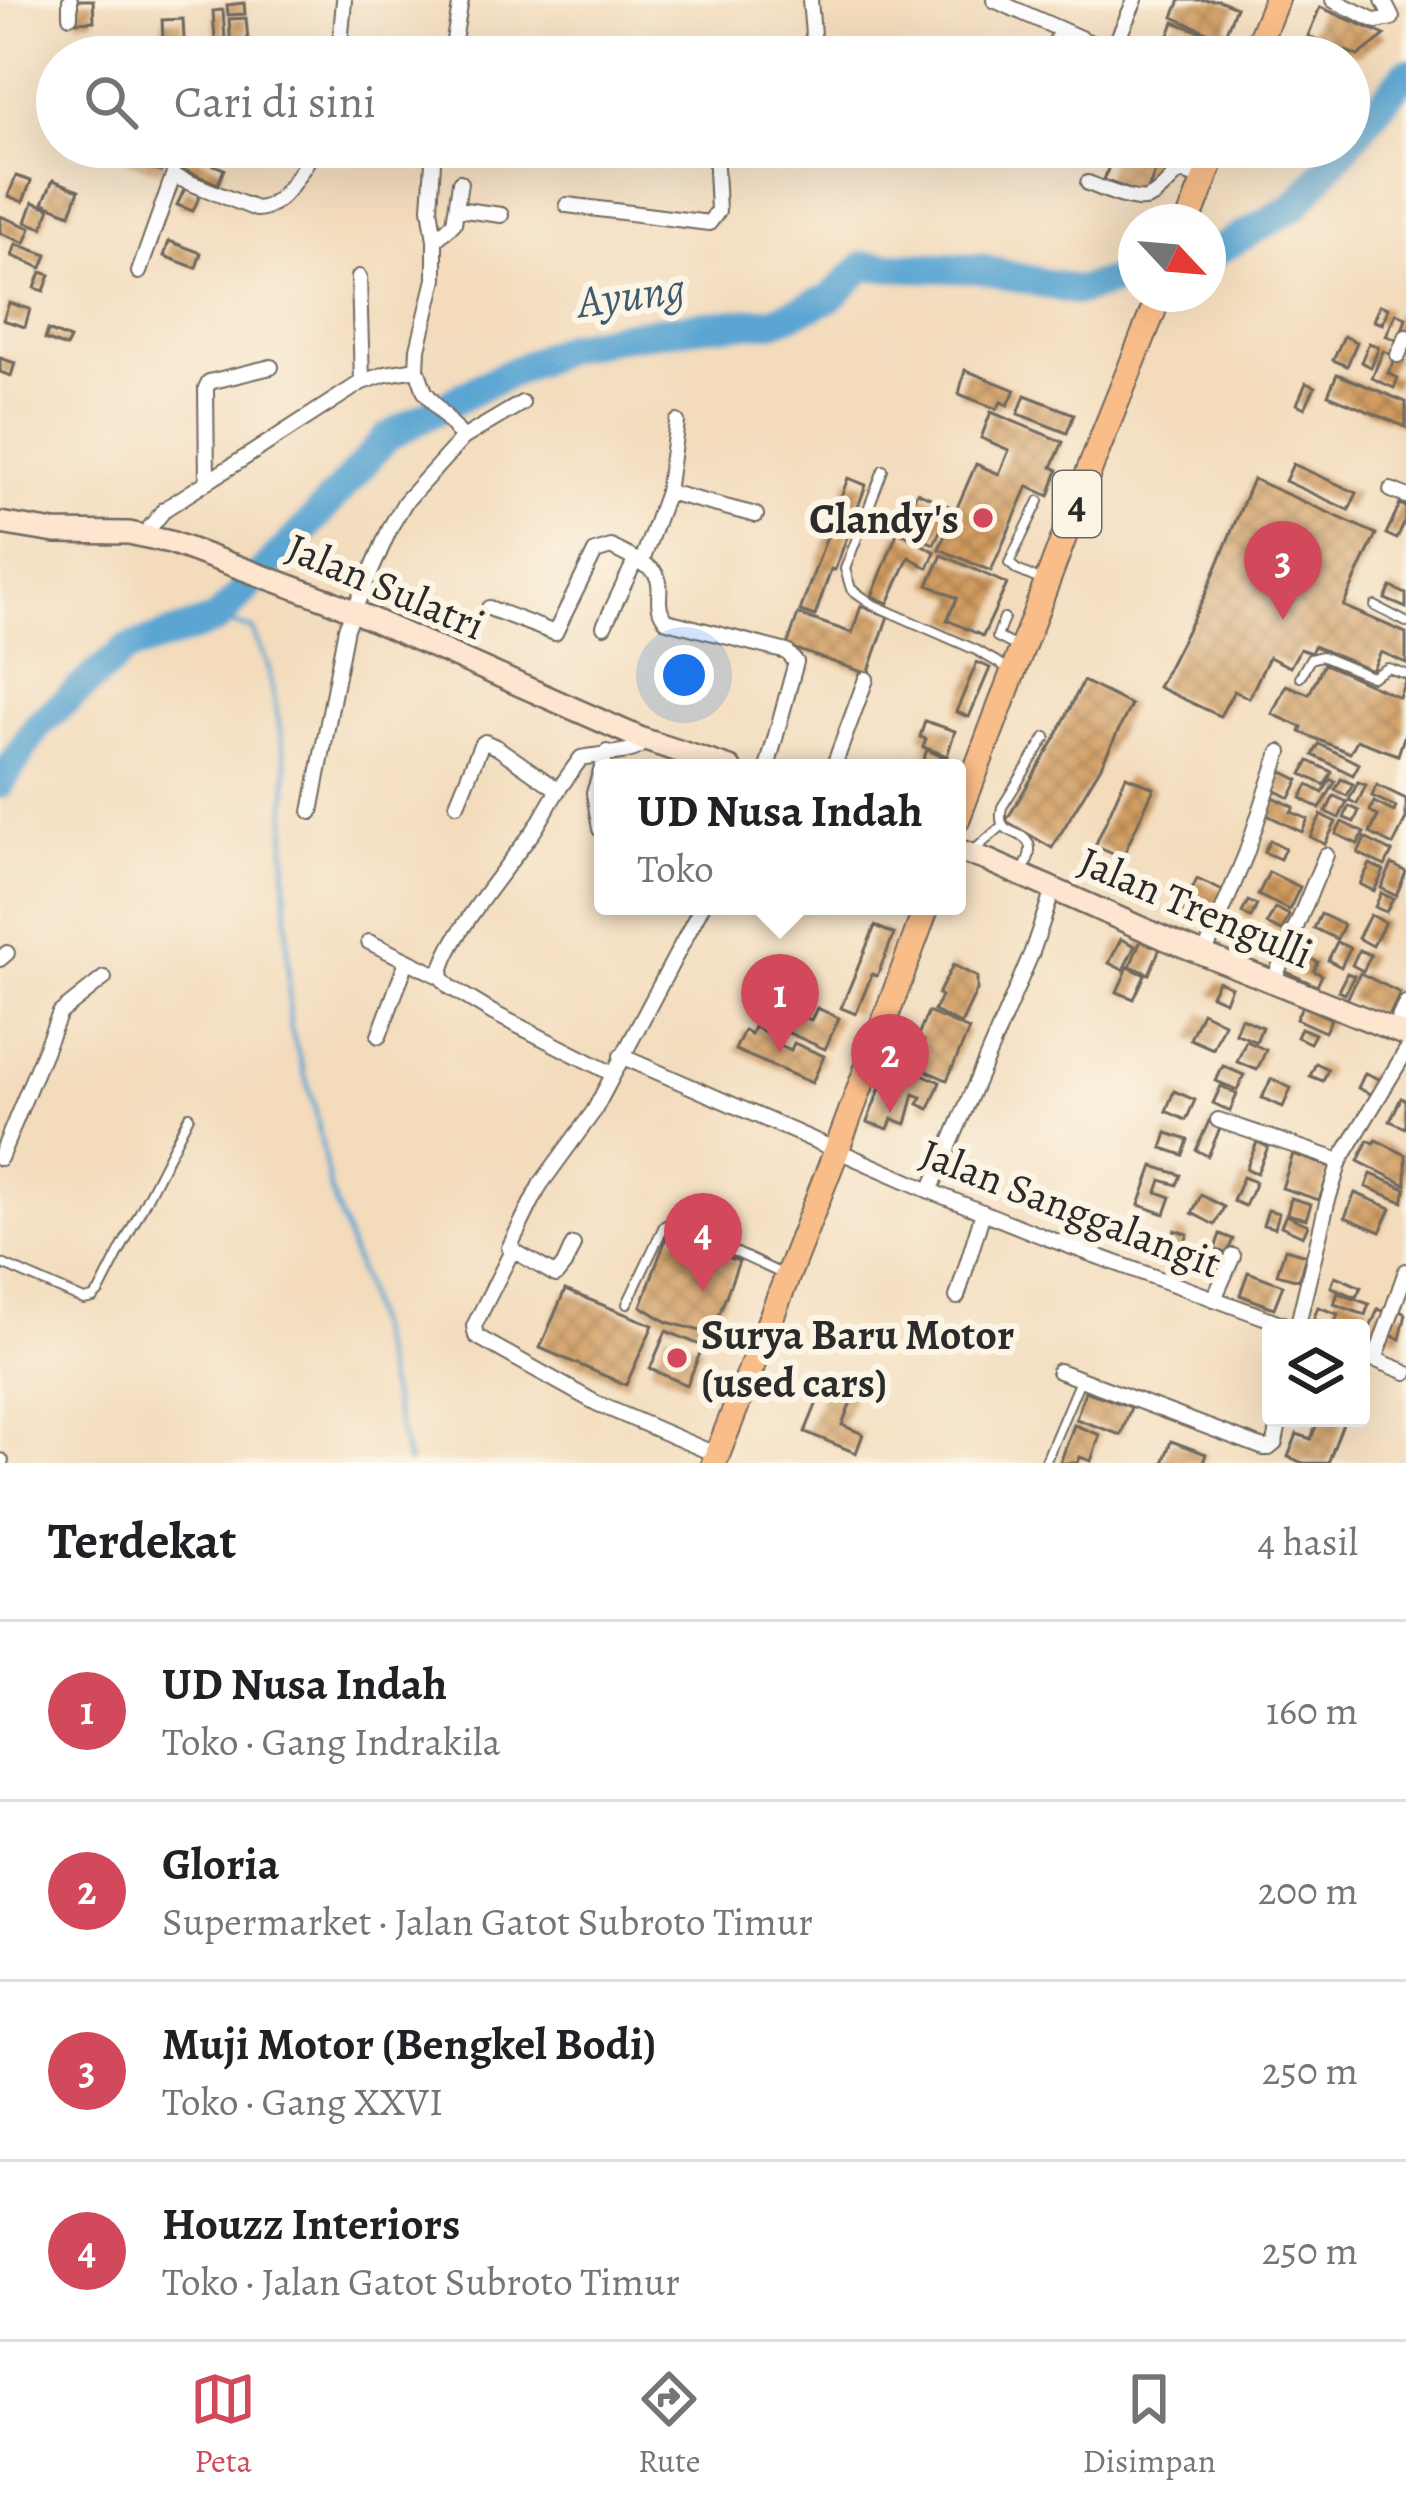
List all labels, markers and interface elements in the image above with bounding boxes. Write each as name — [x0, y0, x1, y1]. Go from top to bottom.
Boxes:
search box — [36, 36, 1370, 168]
icon: search — [78, 69, 144, 135]
text: Cari di sini — [174, 71, 376, 133]
north arrow — [1118, 204, 1226, 312]
water label: Ayung — [571, 257, 689, 333]
road number: 4 — [1053, 471, 1101, 537]
place label: Clandy's — [809, 490, 959, 547]
marker: Clandy's — [970, 505, 996, 531]
street label: Jalan Sulatri — [278, 519, 494, 653]
pin: 3 — [1244, 521, 1322, 620]
your location — [654, 645, 714, 705]
popup — [594, 759, 966, 915]
text: UD Nusa Indah — [637, 780, 923, 842]
street label: Jalan Trengulli — [1070, 832, 1322, 982]
text: Toko — [637, 842, 714, 895]
pin: 1 — [741, 954, 819, 1053]
pin: 2 — [851, 1014, 929, 1113]
street label: Jalan Sanggalangit — [912, 1124, 1230, 1292]
pin: 4 — [664, 1193, 742, 1292]
place label: Surya Baru Motor (used cars) — [701, 1306, 1014, 1411]
map controls — [1262, 1319, 1370, 1427]
button: layers — [1262, 1319, 1370, 1427]
marker: Surya Baru Motor (used cars) — [664, 1345, 690, 1371]
text: Terdekat — [48, 1506, 236, 1576]
text: 4 hasil — [1257, 1515, 1358, 1568]
text: UD Nusa Indah — [162, 1653, 447, 1715]
text: 1 — [80, 1684, 94, 1737]
text: 160 m — [1266, 1684, 1358, 1737]
text: Toko · Gang Indrakila — [162, 1715, 501, 1768]
text: Gloria — [162, 1833, 279, 1895]
text: 2 — [78, 1864, 96, 1917]
text: 200 m — [1258, 1864, 1358, 1917]
text: Supermarket · Jalan Gatot Subroto Timur — [162, 1895, 813, 1948]
text: Muji Motor (Bengkel Bodi) — [162, 2013, 656, 2075]
text: 3 — [79, 2044, 95, 2097]
text: 250 m — [1262, 2044, 1358, 2097]
text: Toko · Gang XXVI — [162, 2075, 443, 2128]
text: Houzz Interiors — [162, 2193, 460, 2255]
text: 4 — [78, 2224, 96, 2277]
text: 250 m — [1262, 2224, 1358, 2277]
text: Toko · Jalan Gatot Subroto Timur — [162, 2255, 680, 2308]
tab: Peta — [190, 2366, 256, 2483]
tab: Rute — [636, 2366, 702, 2483]
tab: Disimpan — [1082, 2366, 1216, 2483]

